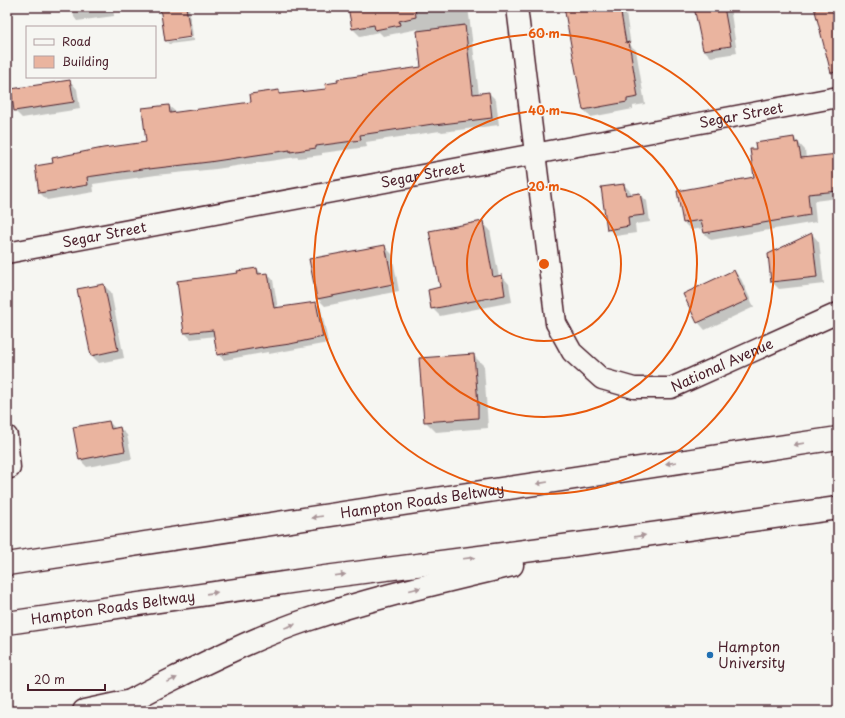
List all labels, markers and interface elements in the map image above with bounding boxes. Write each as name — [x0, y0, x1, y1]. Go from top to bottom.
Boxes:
text: 60 m — [528, 24, 560, 42]
legend — [26, 26, 156, 78]
text: Road — [62, 32, 91, 50]
text: Building — [62, 52, 109, 70]
street label: Segar Street — [697, 96, 785, 133]
text: 40 m — [528, 101, 560, 119]
street label: Segar Street — [379, 156, 467, 193]
text: 20 m — [528, 177, 560, 195]
street label: Segar Street — [60, 216, 148, 252]
centre of rings — [537, 257, 551, 271]
street label: National Avenue — [667, 332, 777, 397]
one-way arrow — [793, 441, 806, 447]
one-way arrow — [665, 460, 677, 466]
street label: Hampton Roads Beltway — [339, 478, 506, 523]
one-way arrow — [536, 480, 548, 486]
one-way arrow — [311, 514, 323, 520]
one-way arrow — [634, 533, 646, 539]
one-way arrow — [463, 555, 475, 561]
one-way arrow — [334, 572, 346, 578]
street label: Hampton Roads Beltway — [29, 585, 196, 629]
one-way arrow — [409, 586, 421, 592]
one-way arrow — [206, 590, 218, 596]
one-way arrow — [285, 622, 297, 628]
place label: Hampton University — [718, 636, 785, 673]
marker: Hampton University — [705, 650, 715, 660]
scale bar — [28, 666, 105, 692]
text: 20 m — [34, 670, 65, 688]
one-way arrow — [166, 677, 178, 683]

